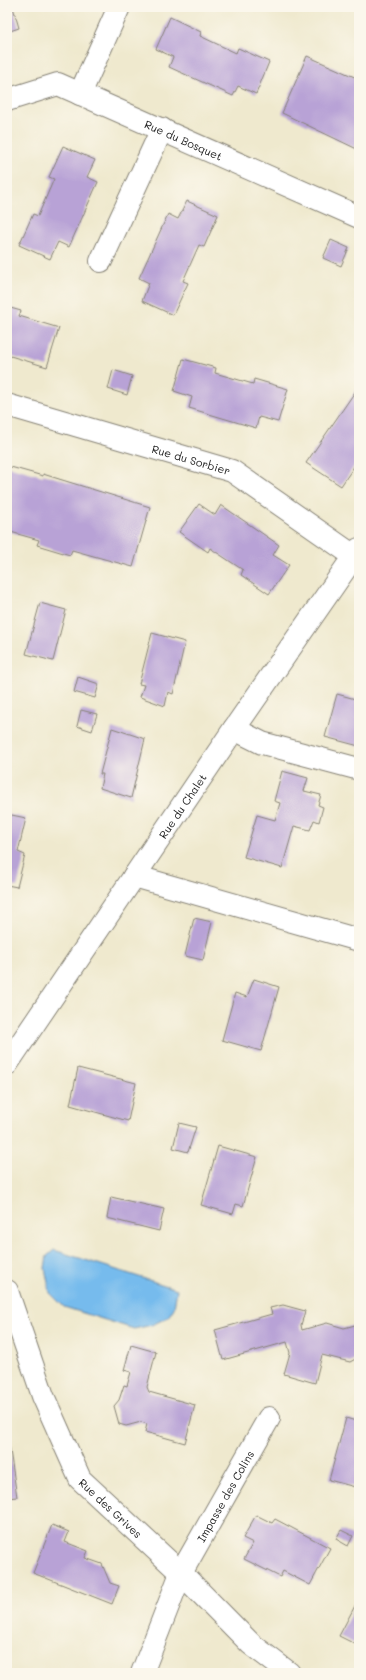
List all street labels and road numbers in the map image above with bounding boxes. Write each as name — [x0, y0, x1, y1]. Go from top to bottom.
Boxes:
street label: Rue du Bosquet — [143, 116, 225, 163]
street label: Rue du Sorbier — [150, 440, 232, 478]
street label: Rue du Chalet — [155, 770, 209, 841]
street label: Impasse des Colins — [193, 1447, 257, 1544]
street label: Rue des Grives — [76, 1475, 146, 1541]

